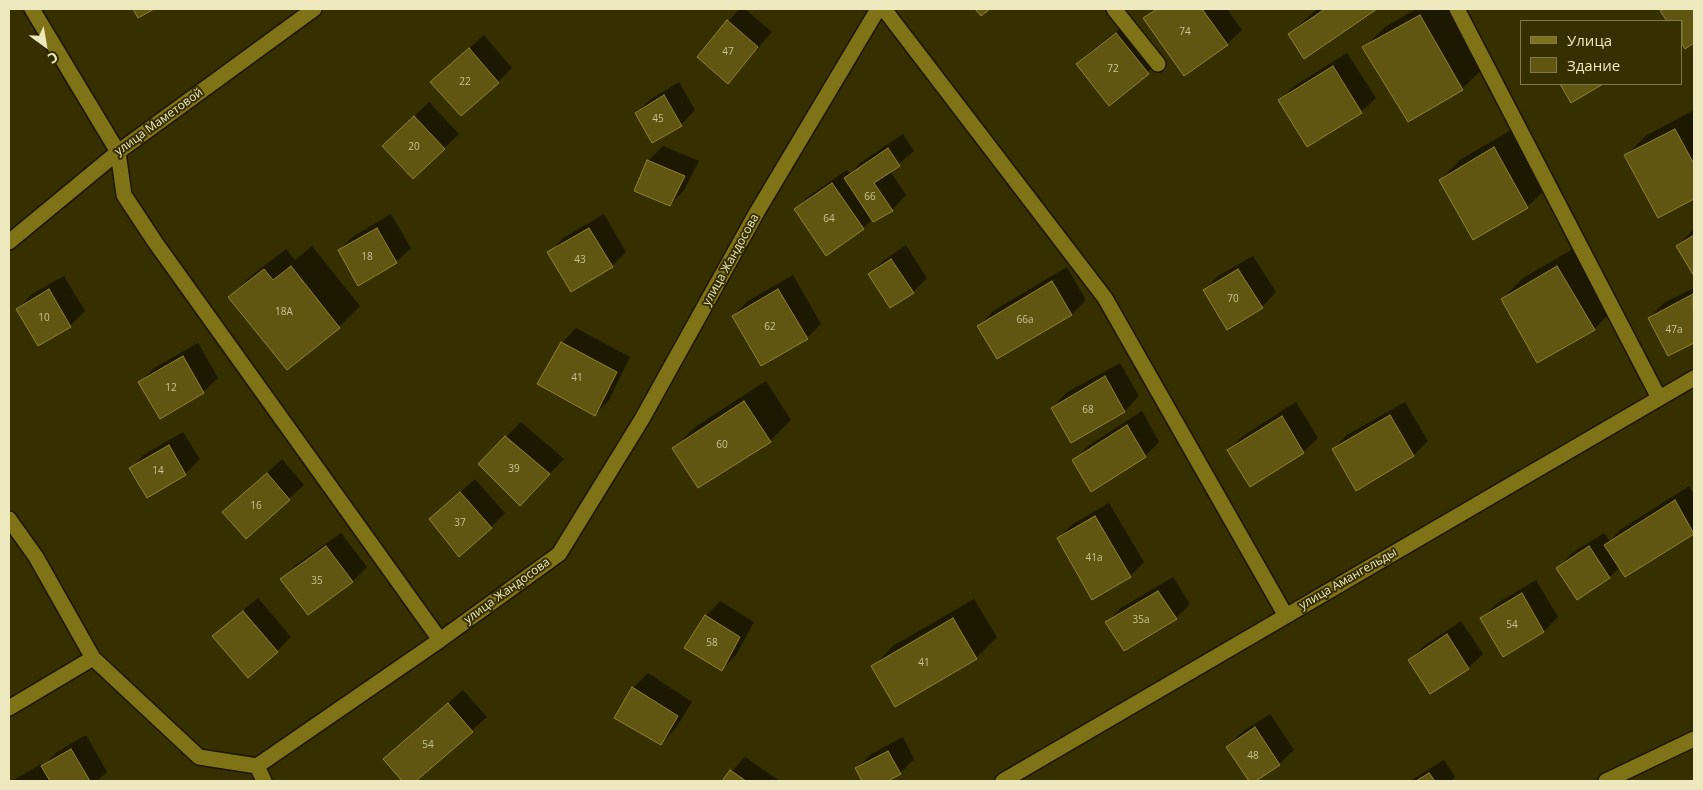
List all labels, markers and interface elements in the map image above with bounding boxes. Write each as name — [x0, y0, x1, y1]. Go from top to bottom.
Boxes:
north arrow — [20, 20, 70, 70]
legend — [1520, 20, 1683, 85]
house number: 74 — [1179, 26, 1191, 38]
text: Улица — [1567, 30, 1612, 50]
house number: 47 — [722, 46, 734, 58]
text: С — [44, 48, 62, 69]
text: Здание — [1567, 55, 1620, 75]
house number: 72 — [1107, 63, 1119, 75]
house number: 22 — [459, 76, 471, 88]
street label: улица Маметовой — [112, 85, 206, 159]
house number: 45 — [652, 113, 664, 125]
house number: 20 — [408, 141, 420, 153]
house number: 66 — [864, 191, 876, 203]
street label: улица Жандосова — [700, 212, 762, 308]
house number: 64 — [823, 213, 835, 225]
house number: 18 — [361, 251, 373, 263]
house number: 43 — [574, 254, 586, 266]
house number: 70 — [1227, 293, 1239, 305]
house number: 18A — [275, 306, 293, 318]
house number: 10 — [38, 312, 50, 324]
house number: 66а — [1017, 314, 1033, 326]
house number: 62 — [764, 321, 776, 333]
house number: 47а — [1666, 324, 1682, 336]
house number: 41 — [571, 372, 583, 384]
house number: 12 — [165, 382, 177, 394]
house number: 68 — [1082, 404, 1094, 416]
house number: 60 — [716, 439, 728, 451]
house number: 39 — [508, 463, 520, 475]
house number: 14 — [152, 465, 164, 477]
house number: 16 — [250, 500, 262, 512]
house number: 37 — [454, 517, 466, 529]
street label: улица Амангельды — [1297, 545, 1399, 613]
house number: 41а — [1086, 552, 1102, 564]
street label: улица Жандосова — [461, 555, 553, 627]
house number: 35 — [311, 575, 323, 587]
house number: 35а — [1133, 614, 1149, 626]
house number: 54 — [1506, 619, 1518, 631]
house number: 58 — [706, 637, 718, 649]
house number: 41 — [918, 657, 930, 669]
house number: 54 — [422, 739, 434, 751]
house number: 48 — [1247, 750, 1259, 762]

